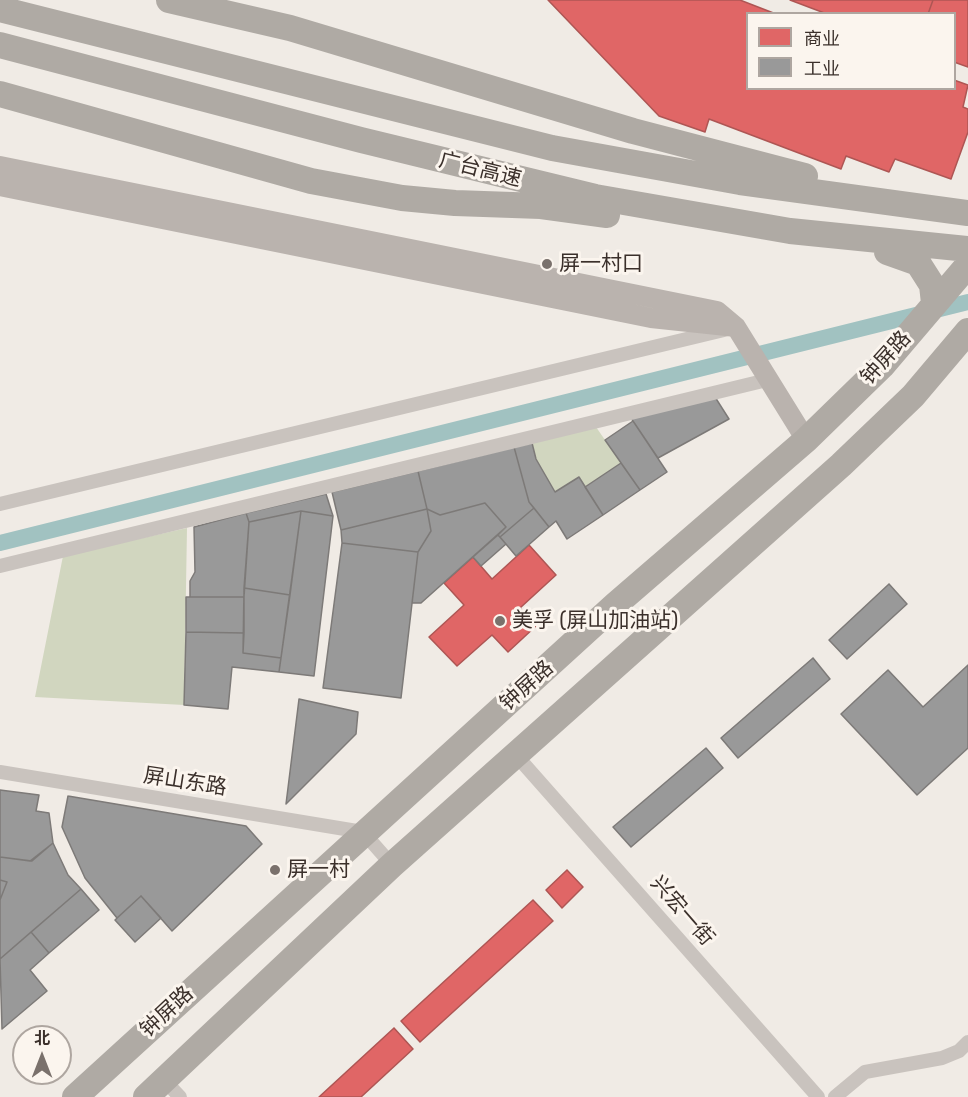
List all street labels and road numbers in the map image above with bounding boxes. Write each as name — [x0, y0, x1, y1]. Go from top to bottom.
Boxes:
street label: 广台高速 — [436, 148, 524, 192]
street label: 钟屏路 — [856, 326, 916, 390]
street label: 钟屏路 — [495, 656, 559, 716]
street label: 屏山东路 — [142, 763, 228, 801]
street label: 兴宏一街 — [645, 871, 719, 951]
street label: 钟屏路 — [135, 981, 199, 1043]

